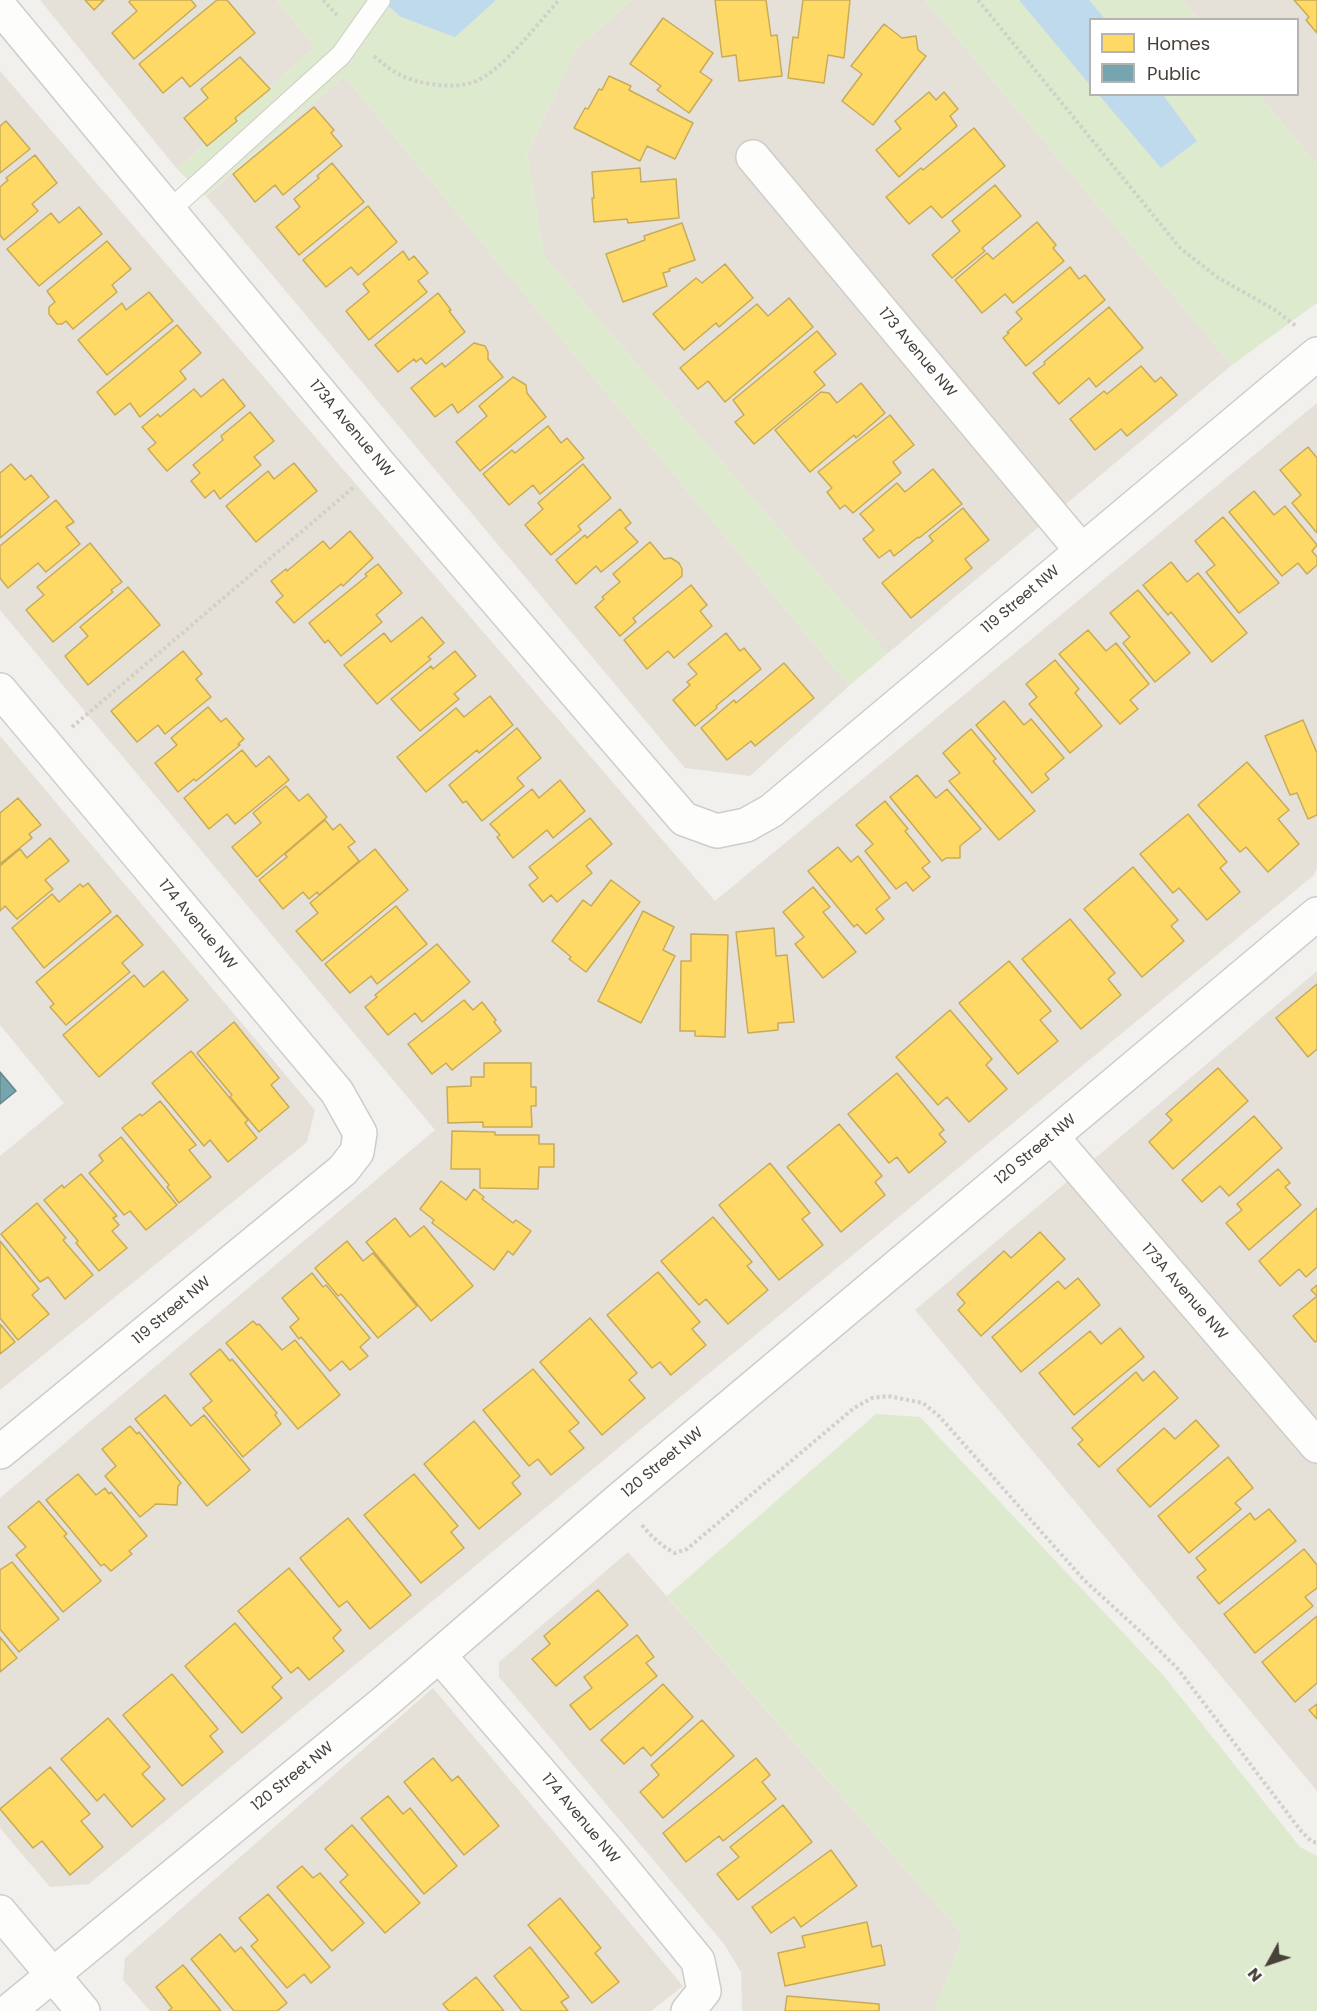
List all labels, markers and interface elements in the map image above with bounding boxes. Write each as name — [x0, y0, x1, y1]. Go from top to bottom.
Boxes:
legend — [1089, 18, 1299, 96]
text: Homes — [1147, 31, 1210, 56]
text: Public — [1147, 61, 1201, 86]
street label: 173 Avenue NW — [874, 305, 960, 401]
street label: 173A Avenue NW — [305, 377, 397, 481]
street label: 119 Street NW — [978, 562, 1064, 638]
street label: 174 Avenue NW — [154, 876, 240, 974]
street label: 120 Street NW — [992, 1111, 1080, 1189]
street label: 173A Avenue NW — [1137, 1240, 1231, 1344]
street label: 119 Street NW — [129, 1273, 215, 1349]
street label: 120 Street NW — [619, 1424, 707, 1502]
street label: 120 Street NW — [248, 1739, 338, 1815]
street label: 174 Avenue NW — [537, 1770, 623, 1868]
north arrow — [1239, 1933, 1299, 1993]
text: N — [1242, 1963, 1268, 1987]

